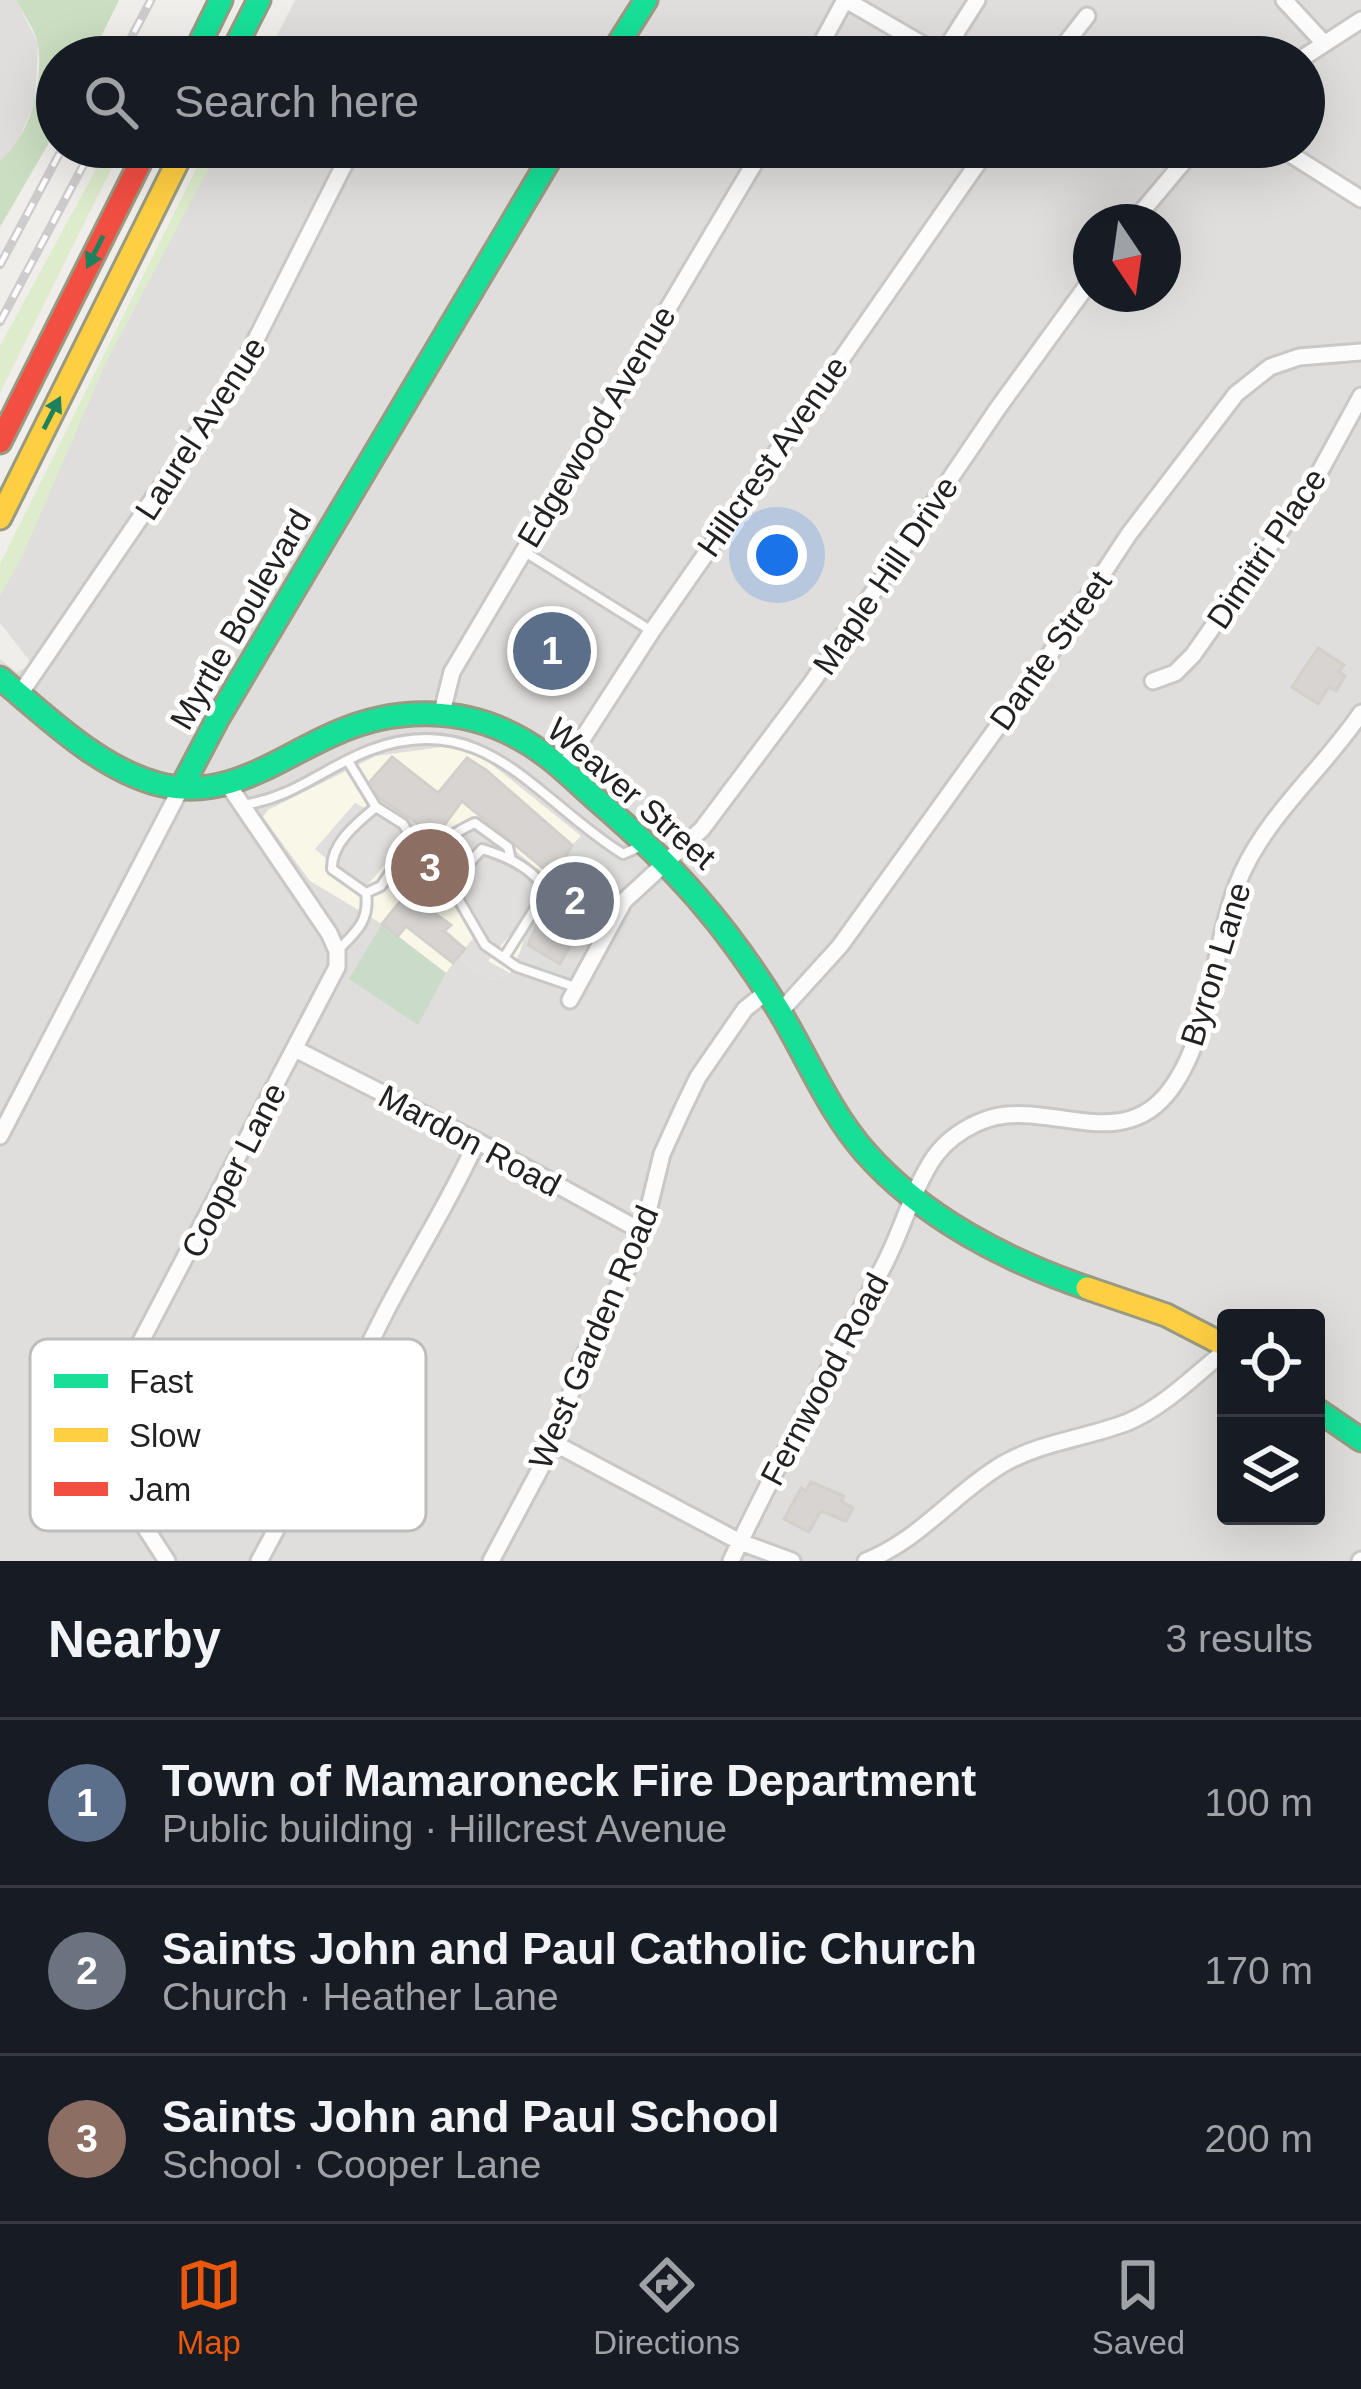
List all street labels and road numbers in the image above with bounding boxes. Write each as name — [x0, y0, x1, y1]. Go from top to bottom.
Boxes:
street label: Edgewood Avenue — [510, 299, 683, 553]
street label: Laurel Avenue — [128, 330, 273, 527]
street label: Hillcrest Avenue — [690, 349, 855, 564]
street label: Dimitri Place — [1199, 461, 1334, 635]
street label: Maple Hill Drive — [805, 469, 965, 681]
street label: Myrtle Boulevard — [163, 503, 318, 736]
street label: Dante Street — [982, 564, 1119, 737]
street label: Weaver Street — [540, 710, 723, 876]
street label: Byron Lane — [1173, 878, 1258, 1050]
street label: Cooper Lane — [174, 1077, 293, 1264]
street label: Mardon Road — [373, 1077, 567, 1204]
street label: West Garden Road — [521, 1200, 666, 1474]
street label: Fernwood Road — [753, 1267, 896, 1492]

